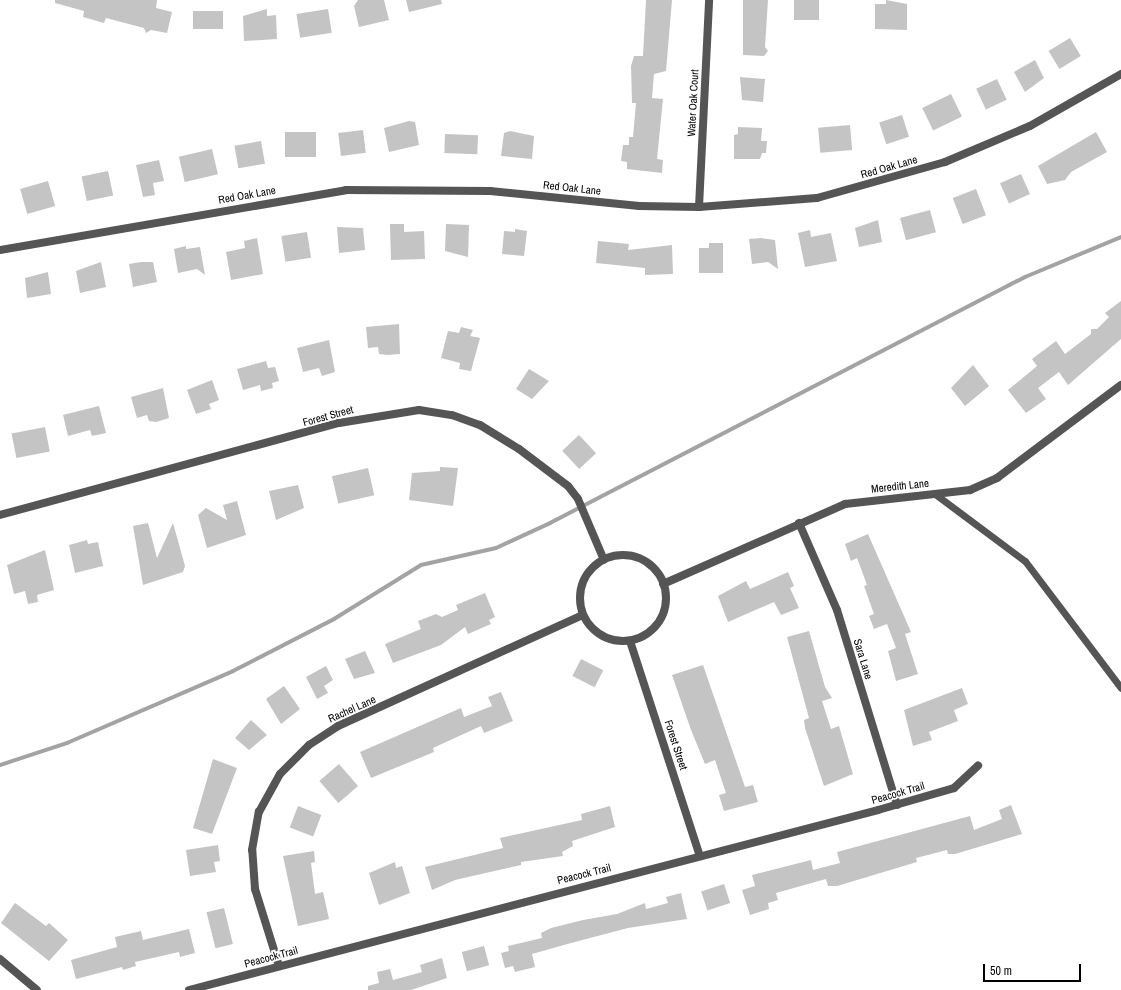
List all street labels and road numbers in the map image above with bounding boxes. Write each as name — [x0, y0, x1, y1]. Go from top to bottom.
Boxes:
street label: Water Oak Court — [685, 69, 701, 137]
street label: Red Oak Lane — [859, 153, 919, 181]
street label: Red Oak Lane — [542, 178, 602, 198]
street label: Red Oak Lane — [217, 183, 277, 207]
street label: Forest Street — [301, 403, 355, 429]
street label: Meredith Lane — [870, 476, 930, 496]
street label: Sara Lane — [851, 637, 875, 681]
street label: Rachel Lane — [326, 693, 378, 725]
street label: Forest Street — [662, 718, 690, 772]
street label: Peacock Trail — [870, 779, 926, 807]
street label: Peacock Trail — [556, 861, 612, 887]
street label: Peacock Trail — [243, 944, 299, 970]

